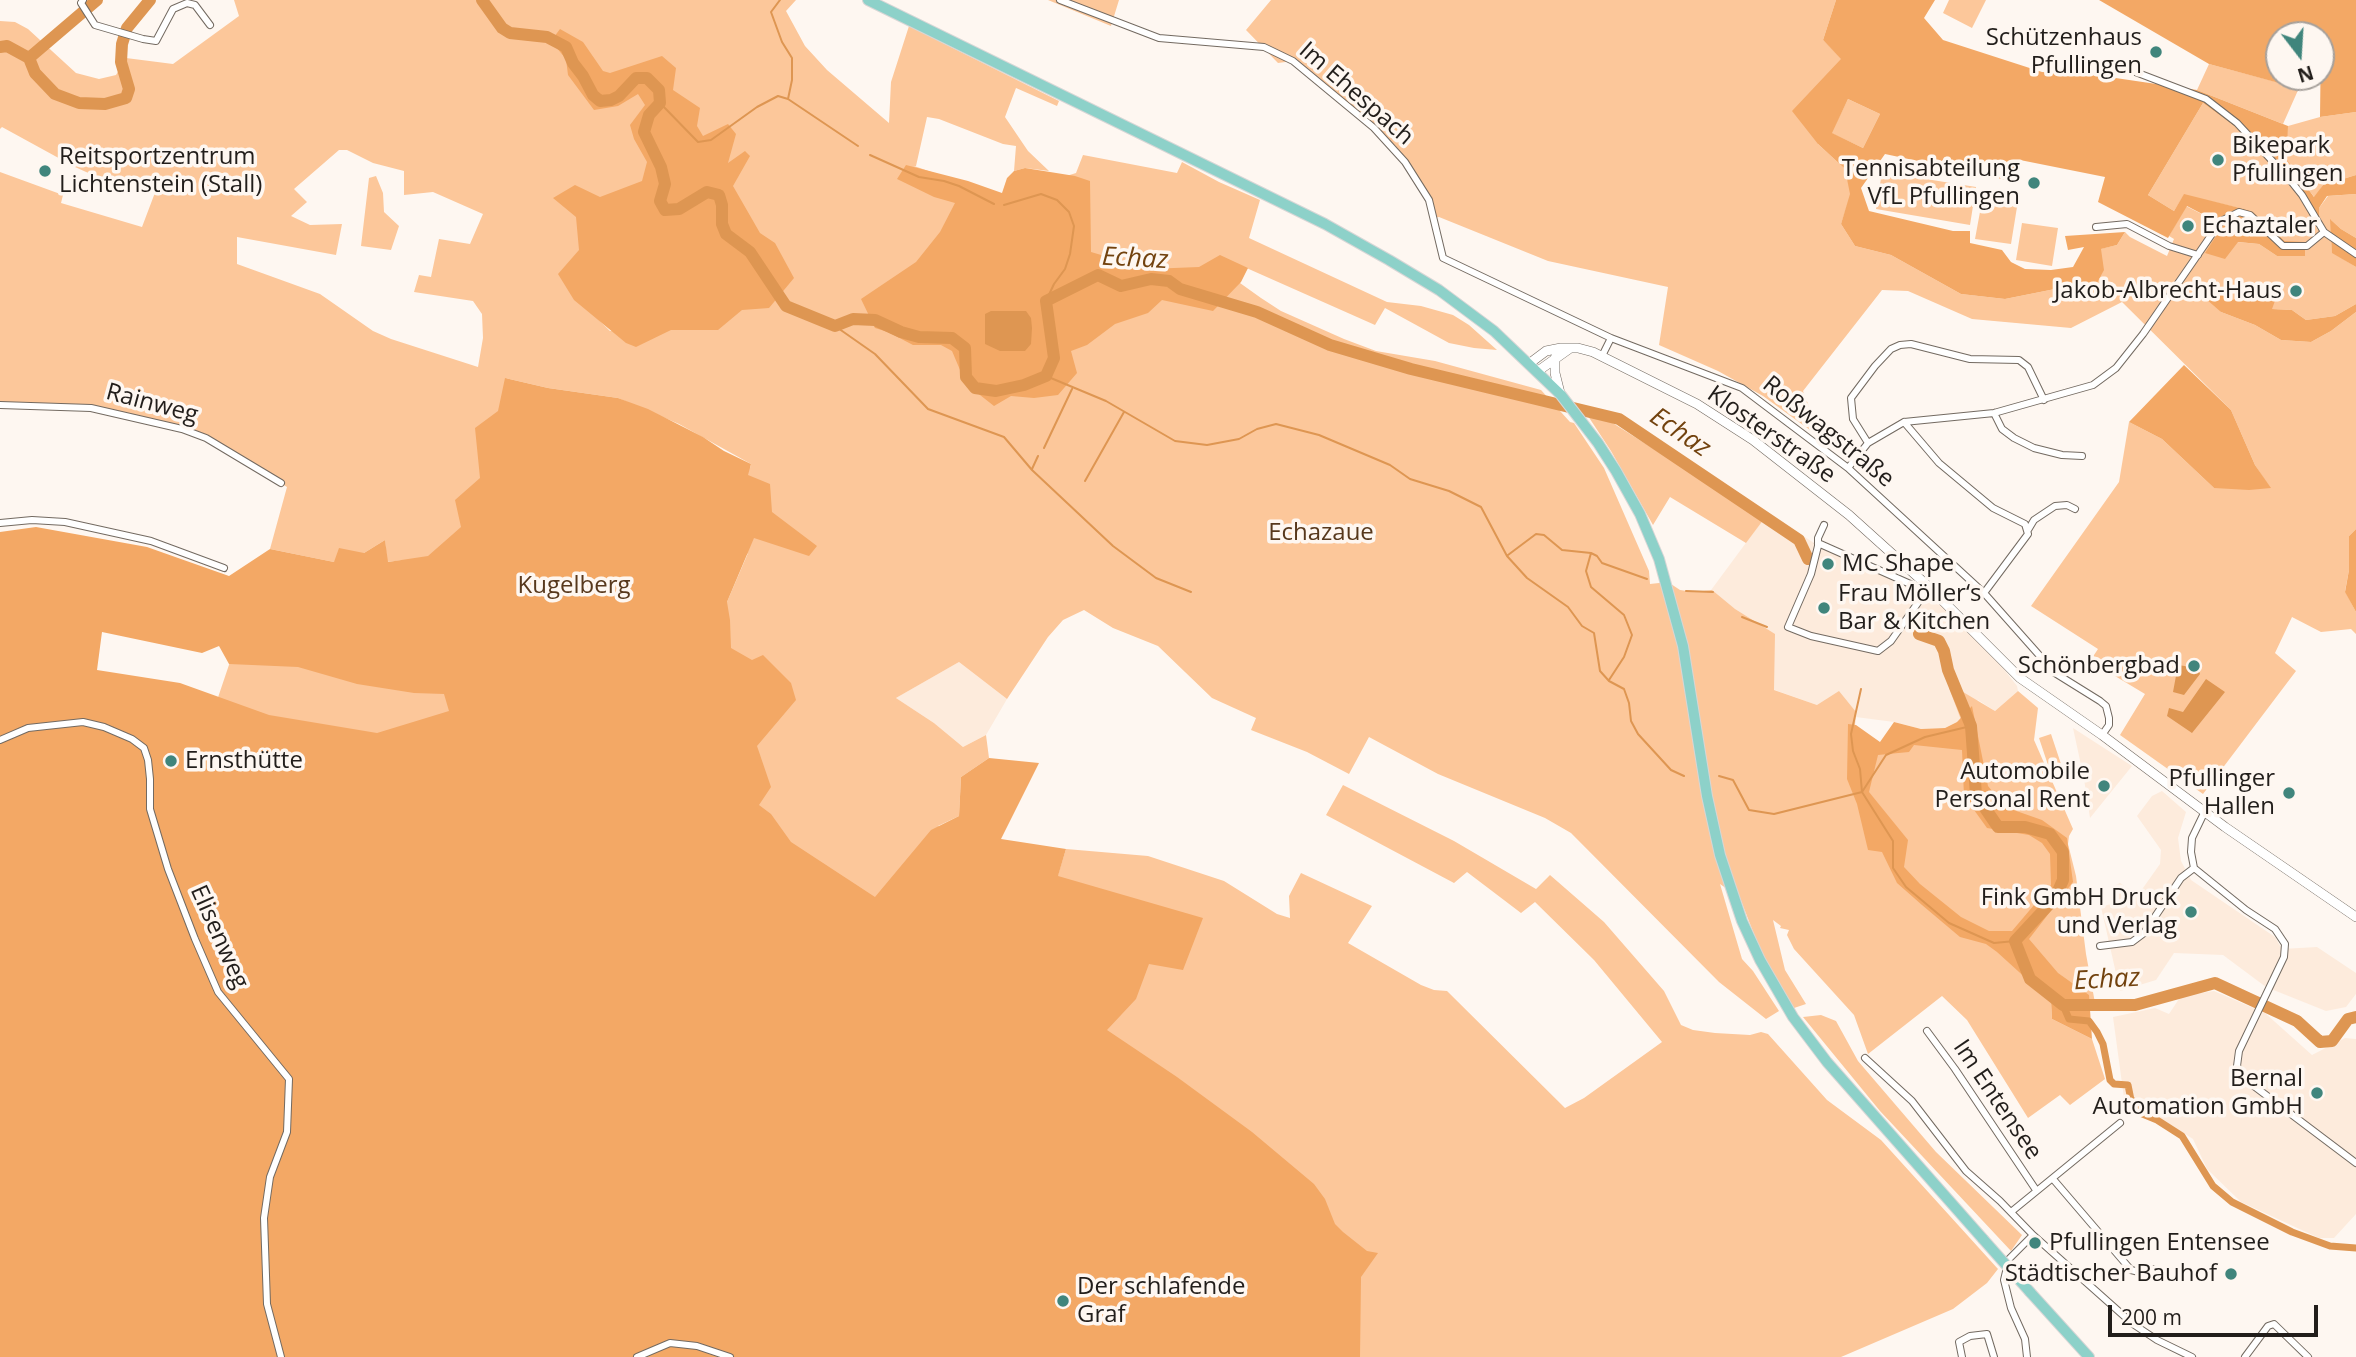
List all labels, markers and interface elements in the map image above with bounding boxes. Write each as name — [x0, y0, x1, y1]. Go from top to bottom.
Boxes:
north arrow — [2265, 21, 2335, 91]
place label: Schützenhaus Pfullingen — [1986, 24, 2142, 80]
street label: Im Ehespach — [1293, 36, 1419, 152]
marker: Schützenhaus Pfullingen — [2148, 44, 2164, 60]
text: N — [2294, 59, 2317, 89]
place label: Bikepark Pfullingen — [2232, 132, 2343, 188]
place label: Reitsportzentrum Lichtenstein (Stall) — [59, 143, 262, 199]
marker: Bikepark Pfullingen — [2210, 152, 2226, 168]
place label: Tennisabteilung VfL Pfullingen — [1842, 155, 2020, 211]
marker: Reitsportzentrum Lichtenstein (Stall) — [37, 163, 53, 179]
marker: Tennisabteilung VfL Pfullingen — [2026, 175, 2042, 191]
place label: Echaztaler — [2202, 212, 2317, 240]
marker: Echaztaler — [2180, 218, 2196, 234]
water label: Echaz — [1101, 242, 1169, 276]
place label: Jakob-Albrecht-Haus — [2054, 277, 2282, 305]
marker: Jakob-Albrecht-Haus — [2288, 283, 2304, 299]
street label: Roßwagstraße — [1756, 370, 1900, 494]
street label: Rainweg — [103, 378, 201, 430]
street label: Klosterstraße — [1701, 380, 1841, 490]
water label: Echaz — [1644, 401, 1716, 465]
park label: Echazaue — [1268, 519, 1374, 547]
place label: MC Shape — [1842, 550, 1954, 578]
marker: MC Shape — [1820, 556, 1836, 572]
park label: Kugelberg — [518, 572, 630, 600]
place label: Frau Möller‘s Bar & Kitchen — [1838, 580, 1990, 636]
marker: Frau Möller‘s Bar & Kitchen — [1816, 600, 1832, 616]
place label: Schönbergbad — [2018, 652, 2180, 680]
marker: Schönbergbad — [2186, 658, 2202, 674]
place label: Ernsthütte — [185, 747, 303, 775]
marker: Ernsthütte — [163, 753, 179, 769]
place label: Automobile Personal Rent — [1934, 758, 2090, 814]
place label: Pfullinger Hallen — [2169, 765, 2275, 821]
marker: Automobile Personal Rent — [2096, 778, 2112, 794]
marker: Pfullinger Hallen — [2281, 785, 2297, 801]
street label: Elisenweg — [183, 881, 255, 993]
place label: Fink GmbH Druck und Verlag — [1981, 884, 2177, 940]
marker: Fink GmbH Druck und Verlag — [2183, 904, 2199, 920]
water label: Echaz — [2073, 963, 2141, 997]
street label: Im Entensee — [1946, 1035, 2048, 1165]
place label: Bernal Automation GmbH — [2093, 1065, 2303, 1121]
marker: Bernal Automation GmbH — [2309, 1085, 2325, 1101]
place label: Pfullingen Entensee — [2049, 1229, 2270, 1257]
marker: Pfullingen Entensee — [2027, 1235, 2043, 1251]
place label: Städtischer Bauhof — [2005, 1260, 2217, 1288]
marker: Städtischer Bauhof — [2223, 1266, 2239, 1282]
place label: Der schlafende Graf — [1077, 1273, 1245, 1329]
scale bar — [2111, 1290, 2321, 1334]
marker: Der schlafende Graf — [1055, 1293, 1071, 1309]
text: 200 m — [2121, 1303, 2182, 1331]

